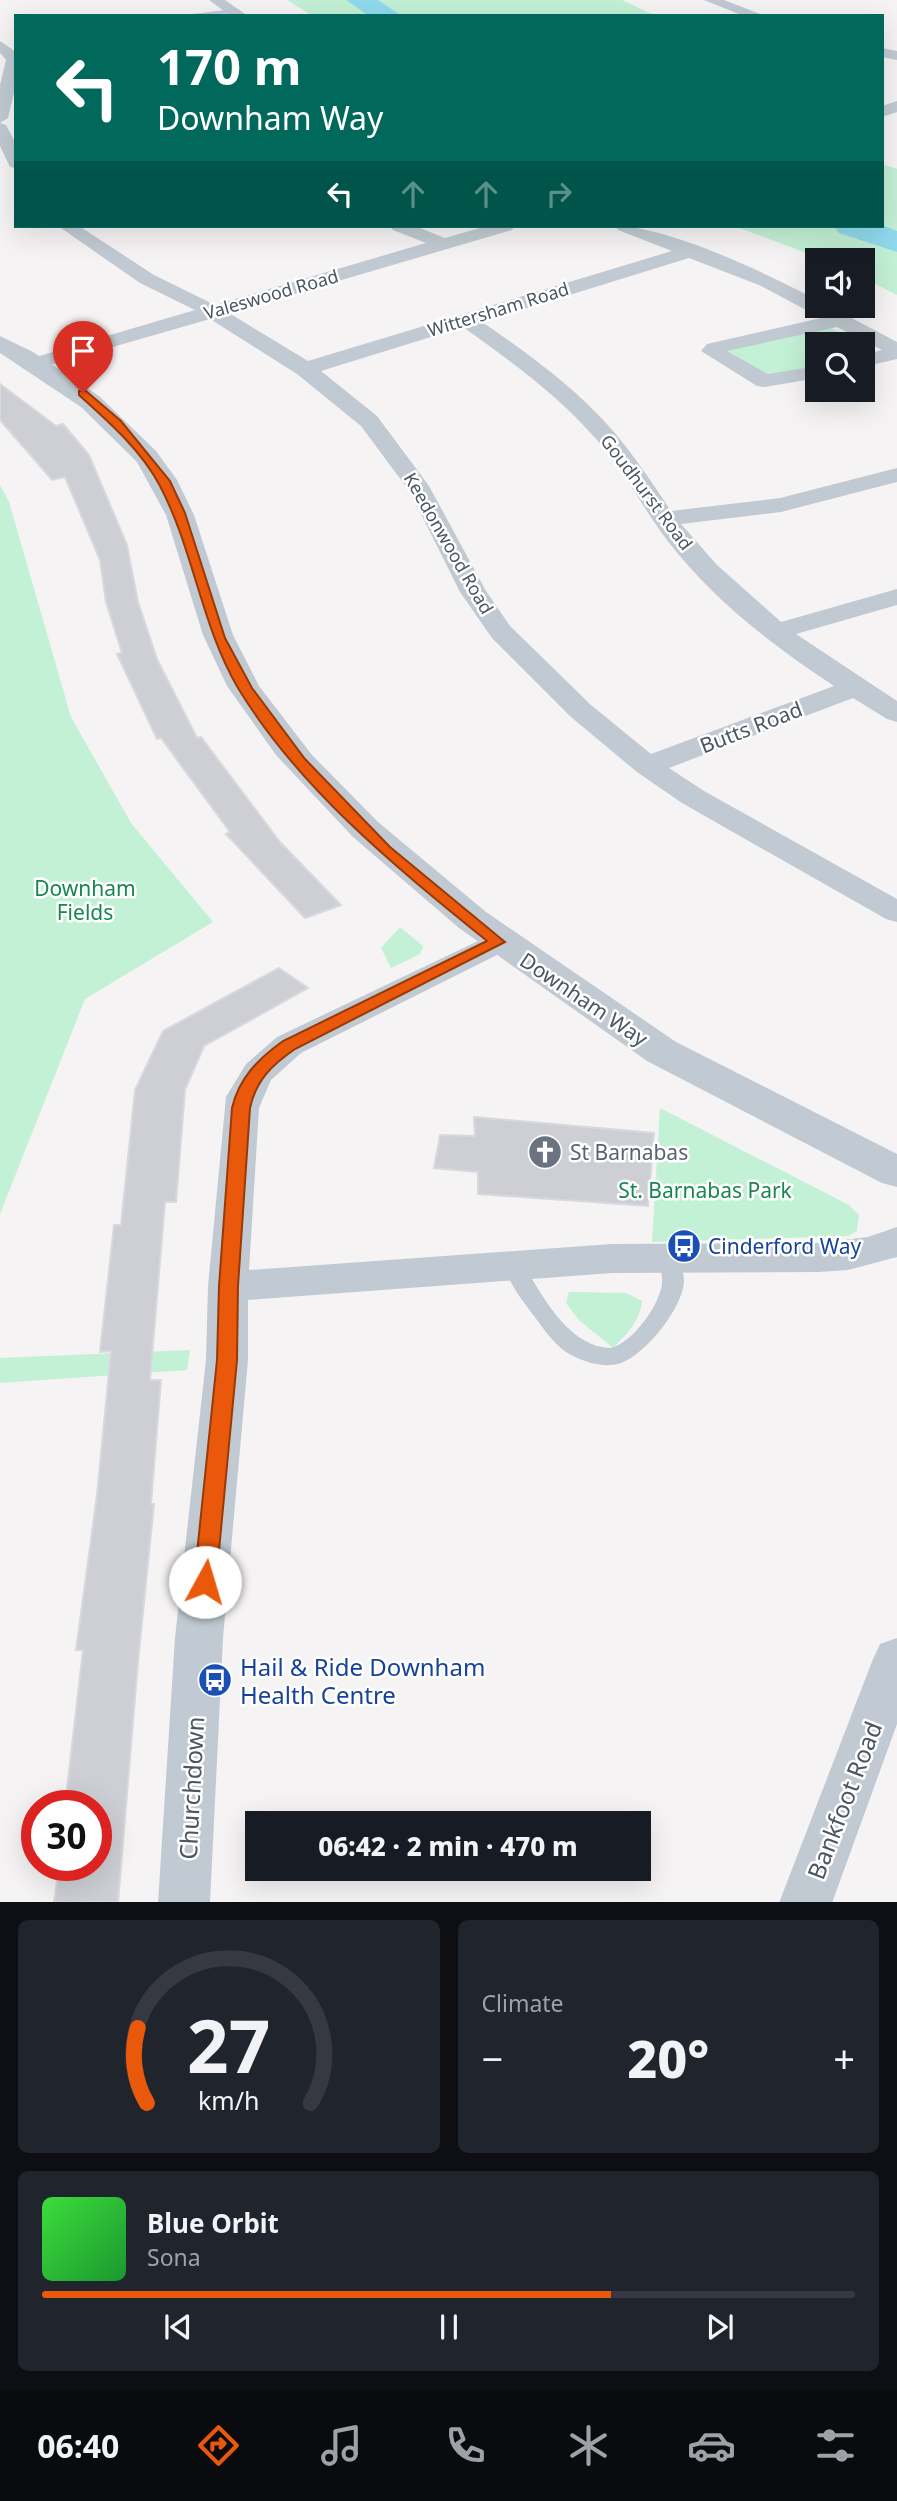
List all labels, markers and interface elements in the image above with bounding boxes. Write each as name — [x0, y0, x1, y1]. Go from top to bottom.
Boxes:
text: 170 m — [157, 33, 302, 99]
icon: left — [42, 42, 133, 133]
text: Downham Way — [157, 96, 383, 139]
icon: left — [321, 175, 359, 213]
icon: ahead — [394, 175, 432, 213]
icon: ahead — [467, 175, 505, 213]
icon: right — [540, 175, 578, 213]
map controls — [805, 248, 875, 402]
button: sound — [805, 248, 875, 318]
street label: Valeswood Road — [201, 263, 341, 325]
street label: Wittersham Road — [424, 276, 572, 342]
pin — [53, 321, 113, 393]
icon: arrive — [64, 332, 102, 370]
button: search — [805, 332, 875, 402]
street label: Goudhurst Road — [596, 429, 698, 555]
street label: Keedonwood Road — [399, 468, 499, 618]
street label: Butts Road — [696, 695, 806, 759]
park label: Downham Fields — [34, 874, 136, 926]
street label: Downham Way — [515, 946, 654, 1052]
church icon: St Barnabas — [526, 1133, 564, 1171]
place label: St Barnabas — [570, 1138, 688, 1166]
park label: St. Barnabas Park — [618, 1176, 793, 1204]
bus stop icon: Cinderford Way — [665, 1227, 703, 1265]
place label: Cinderford Way — [708, 1232, 862, 1260]
position arrow — [168, 1545, 242, 1619]
place label: Hail & Ride Downham Health Centre — [240, 1650, 485, 1711]
bus stop icon: Hail & Ride Downham Health Centre — [196, 1661, 234, 1699]
street label: Churchdown — [171, 1716, 211, 1860]
street label: Bankfoot Road — [799, 1716, 889, 1884]
speed limit sign: 30 — [21, 1790, 112, 1881]
text: 06:42 · 2 min · 470 m — [318, 1828, 578, 1864]
text: Climate — [482, 1987, 564, 2019]
text: 27 — [187, 1995, 270, 2094]
text: 20° — [627, 2022, 709, 2093]
text: − — [482, 2032, 503, 2084]
text: + — [833, 2032, 855, 2084]
text: km/h — [198, 2082, 260, 2116]
text: Blue Orbit — [147, 2205, 279, 2241]
text: Sona — [147, 2241, 201, 2273]
icon: previous — [159, 2308, 197, 2346]
icon: pause — [430, 2308, 468, 2346]
icon: next — [701, 2308, 739, 2346]
icon: directions — [194, 2421, 243, 2470]
icon: music — [317, 2421, 366, 2470]
icon: phone — [441, 2421, 490, 2470]
icon: climate — [564, 2421, 613, 2470]
icon: car — [687, 2421, 736, 2470]
icon: filters — [811, 2421, 860, 2470]
text: 06:40 — [37, 2424, 119, 2467]

